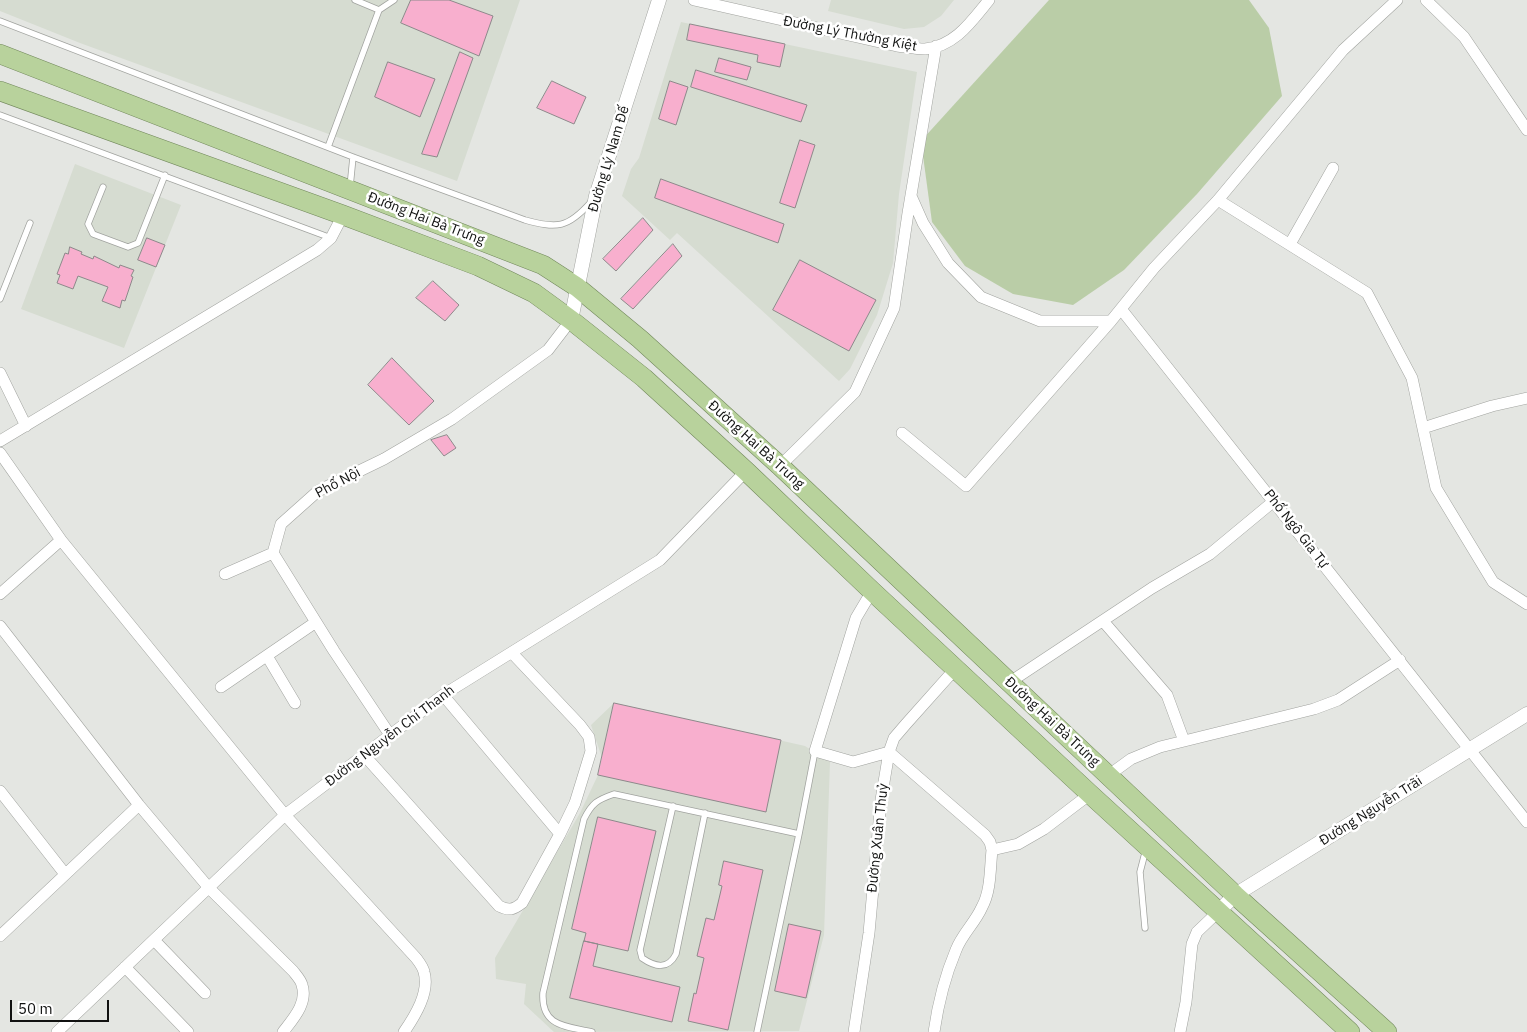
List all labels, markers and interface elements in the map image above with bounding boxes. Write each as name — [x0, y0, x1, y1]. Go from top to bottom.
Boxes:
street label: Đường Lý Thường Kiệt — [782, 13, 918, 55]
street label: Đường Lý Nam Đế — [585, 104, 633, 214]
street label: Đường Hai Bà Trưng — [365, 189, 487, 249]
street label: Đường Hai Bà Trưng — [704, 397, 808, 493]
street label: Phố Nội — [313, 464, 363, 502]
street label: Phố Ngô Gia Tự — [1260, 486, 1332, 572]
street label: Đường Hai Bà Trưng — [1001, 674, 1103, 770]
street label: Đường Nguyễn Chí Thanh — [322, 682, 458, 790]
street label: Đường Nguyễn Trãi — [1316, 773, 1426, 849]
street label: Đường Xuân Thuỷ — [864, 782, 892, 894]
scale bar — [12, 990, 111, 1022]
text: 50 m — [18, 999, 53, 1018]

